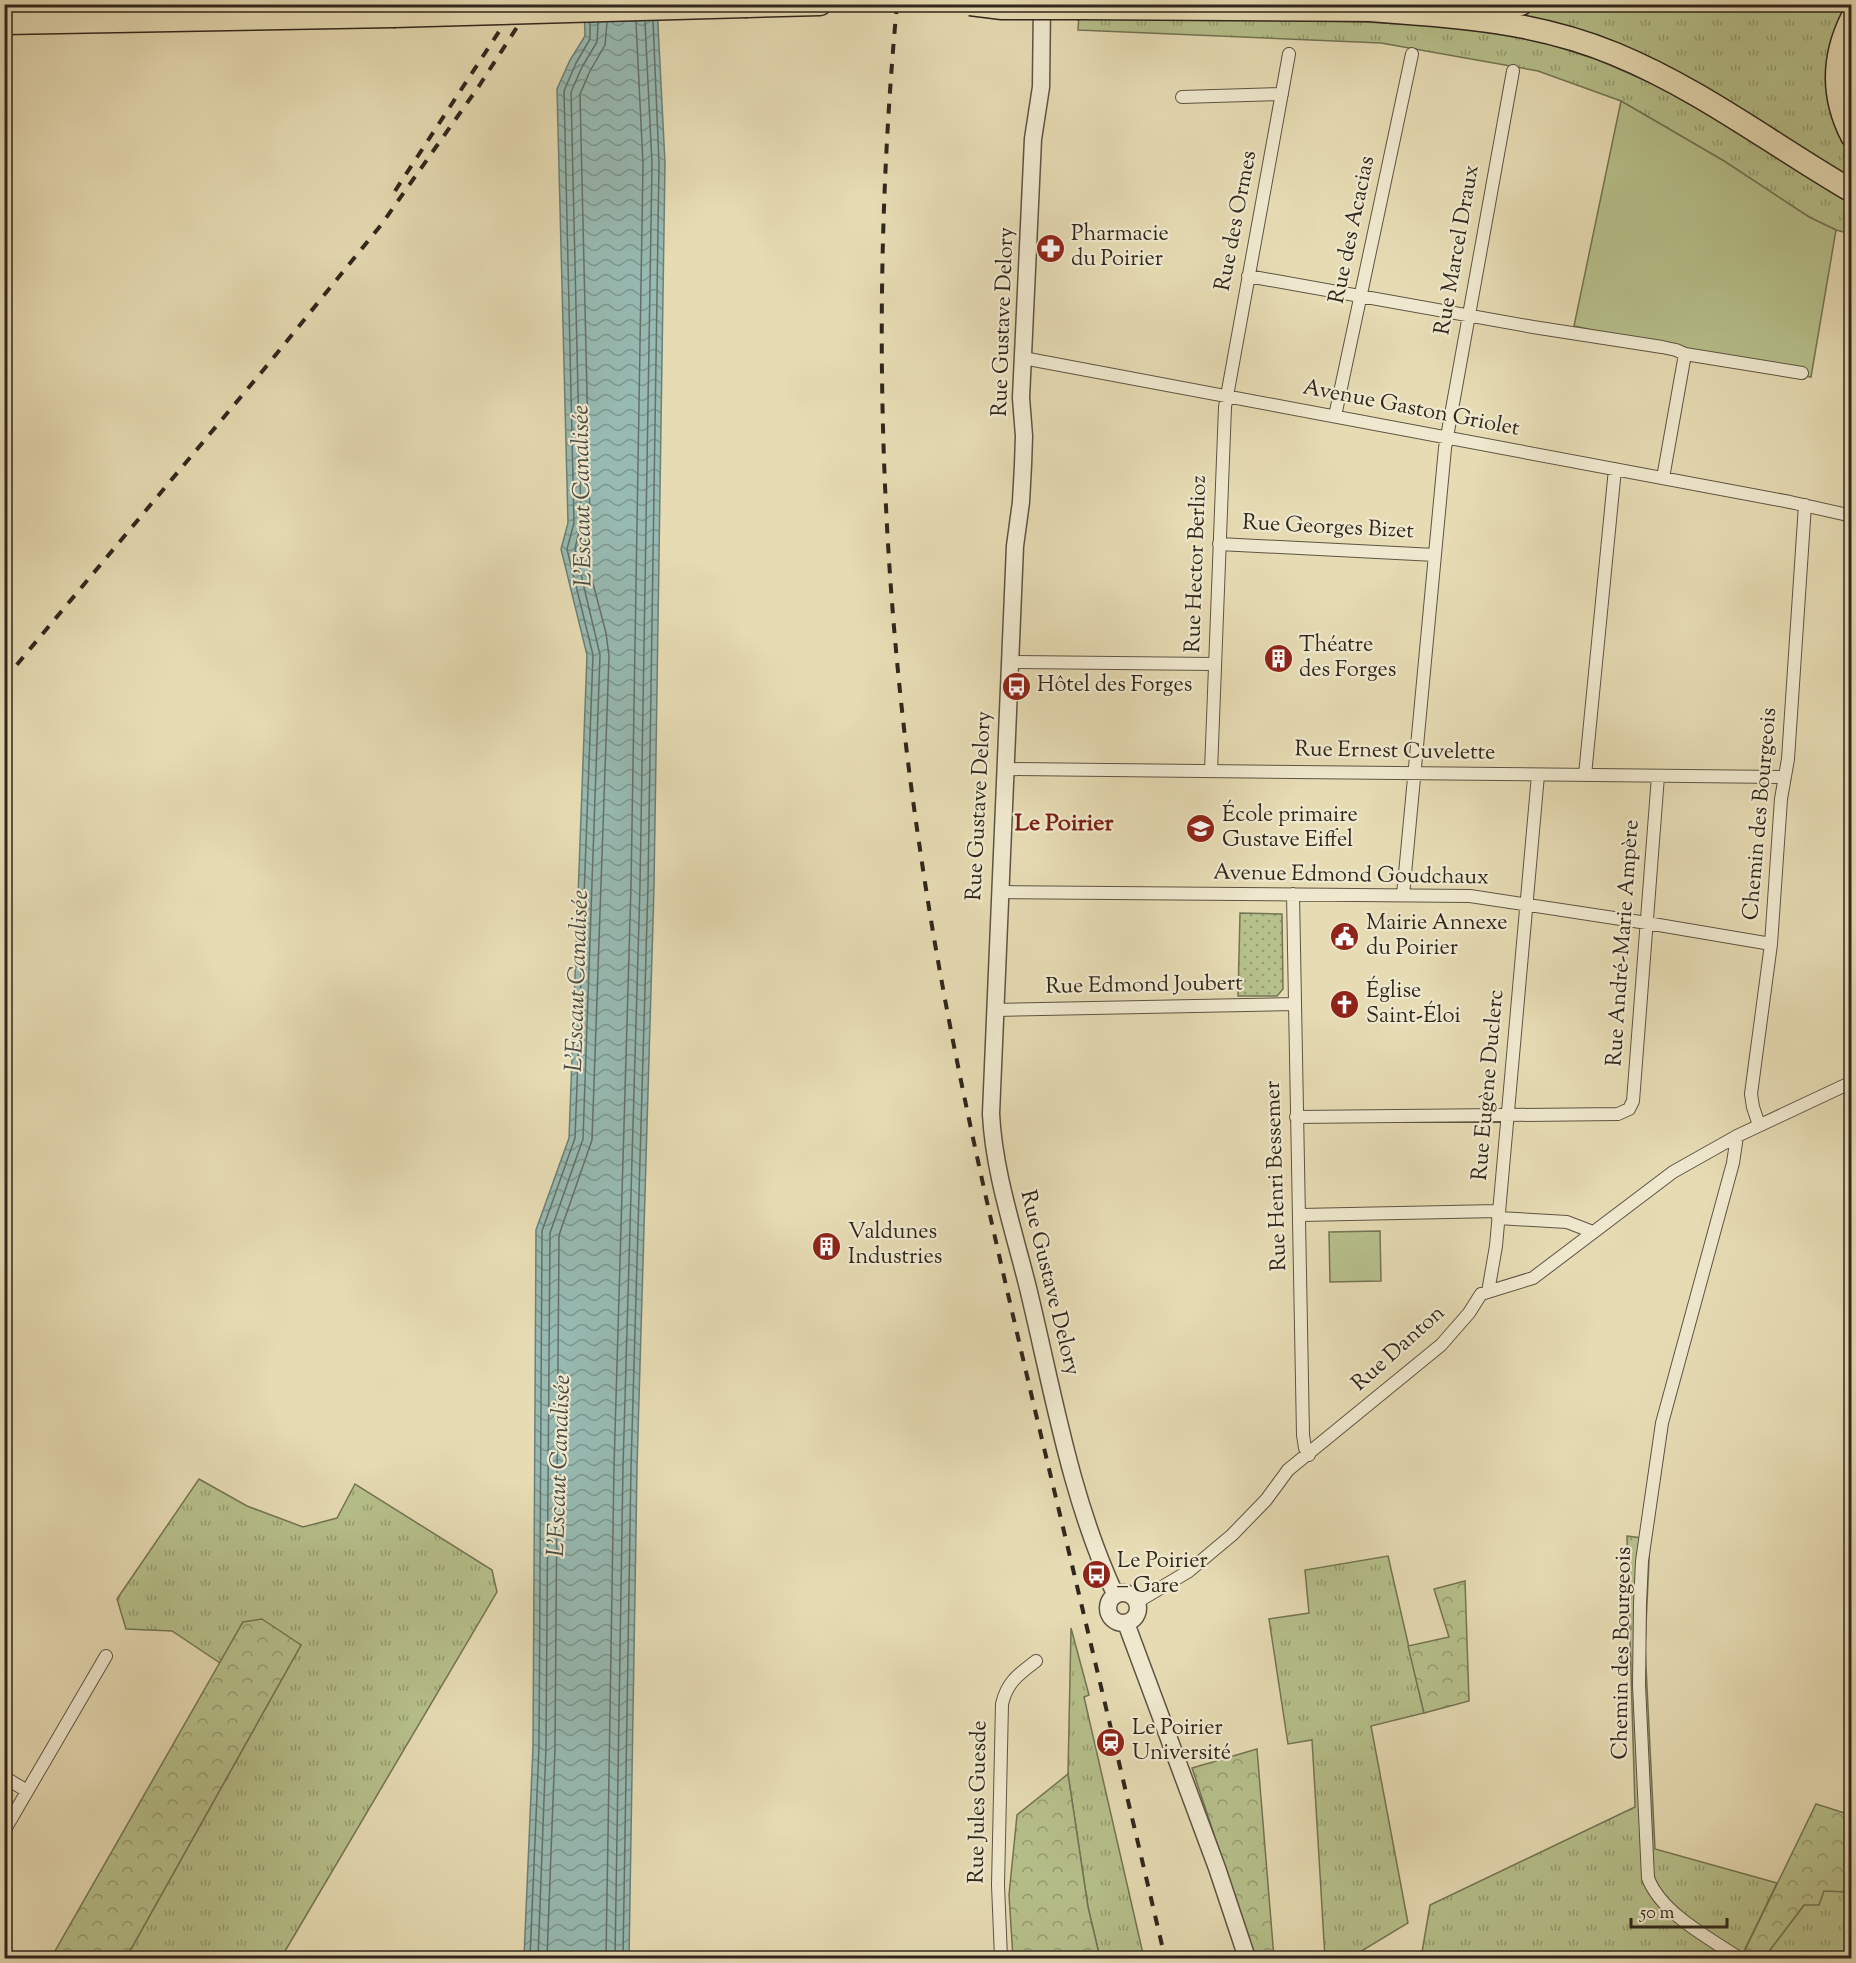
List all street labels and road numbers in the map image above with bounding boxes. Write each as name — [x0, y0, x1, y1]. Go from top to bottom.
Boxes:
street label: Rue des Ormes — [1208, 148, 1266, 294]
street label: Rue des Acacias — [1322, 153, 1384, 307]
street label: Rue Marcel Draux — [1427, 162, 1489, 338]
street label: Rue Gustave Delory — [985, 226, 1023, 417]
street label: Avenue Gaston Griolet — [1300, 372, 1523, 446]
street label: Rue Hector Berlioz — [1178, 475, 1216, 653]
street label: Rue Georges Bizet — [1241, 508, 1415, 548]
street label: Chemin des Bourgeois — [1736, 706, 1786, 922]
street label: Rue Gustave Delory — [959, 710, 1001, 902]
street label: Rue Ernest Cuvelette — [1294, 734, 1496, 770]
street label: Rue André-Marie Ampère — [1599, 818, 1649, 1068]
street label: Avenue Edmond Goudchaux — [1213, 858, 1489, 894]
street label: Rue Edmond Joubert — [1045, 968, 1243, 1004]
street label: Rue Eugène Duclerc — [1465, 988, 1513, 1182]
street label: Rue Henri Bessemer — [1258, 1080, 1296, 1272]
street label: Rue Gustave Delory — [1010, 1187, 1088, 1379]
street label: Rue Danton — [1345, 1298, 1453, 1400]
street label: Chemin des Bourgeois — [1605, 1546, 1641, 1760]
street label: Rue Jules Guesde — [962, 1720, 996, 1884]

